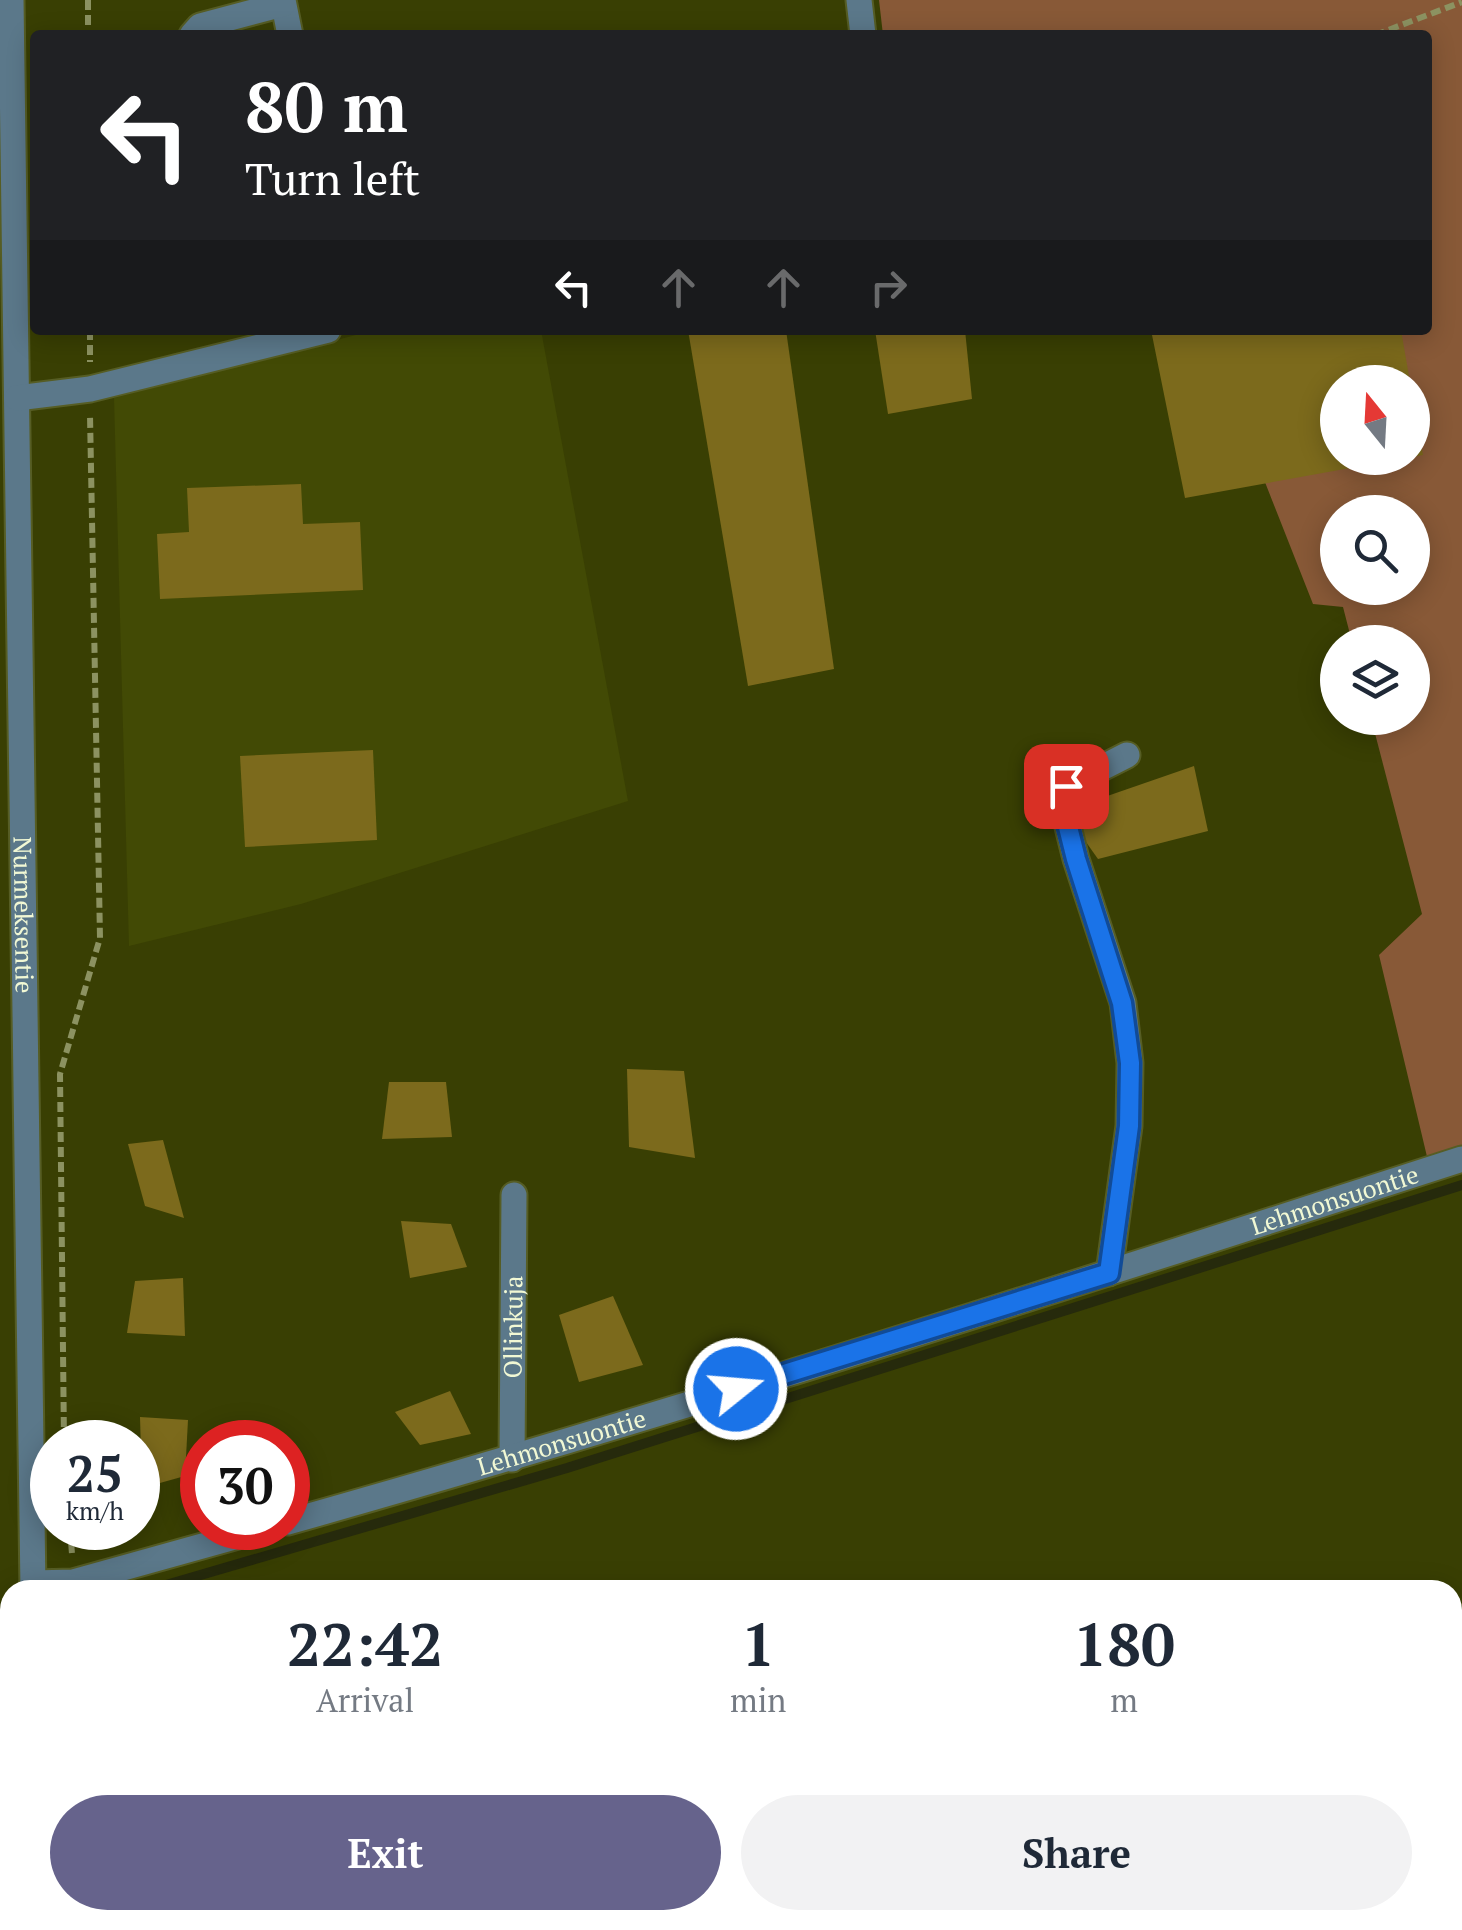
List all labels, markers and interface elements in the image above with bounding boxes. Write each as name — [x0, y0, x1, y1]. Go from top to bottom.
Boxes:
text: 80 m — [245, 59, 408, 152]
icon: left — [80, 70, 210, 200]
text: Turn left — [245, 148, 420, 208]
icon: left — [546, 260, 601, 315]
icon: ahead — [651, 260, 706, 315]
icon: ahead — [756, 260, 811, 315]
icon: right — [861, 260, 916, 315]
north arrow — [1320, 365, 1430, 475]
map controls — [1320, 365, 1430, 735]
button: search — [1320, 495, 1430, 605]
button: layers — [1320, 625, 1430, 735]
pin — [1024, 744, 1109, 829]
icon: arrive — [1039, 759, 1094, 814]
street label: Nurmeksentie — [7, 836, 42, 994]
street label: Lehmonsuontie — [1246, 1157, 1423, 1242]
street label: Ollinkuja — [496, 1275, 529, 1379]
position arrow — [684, 1337, 788, 1441]
street label: Lehmonsuontie — [473, 1401, 650, 1483]
speed limit sign: 30 — [180, 1420, 310, 1550]
text: 25 — [67, 1440, 123, 1506]
text: km/h — [66, 1494, 124, 1527]
text: 22:42 — [287, 1604, 443, 1683]
text: 1 — [741, 1604, 775, 1683]
text: 180 — [1073, 1604, 1175, 1683]
text: Arrival — [316, 1679, 414, 1721]
text: min — [730, 1679, 786, 1721]
text: m — [1110, 1679, 1138, 1721]
button: Exit — [50, 1795, 721, 1910]
button: Share — [741, 1795, 1412, 1910]

